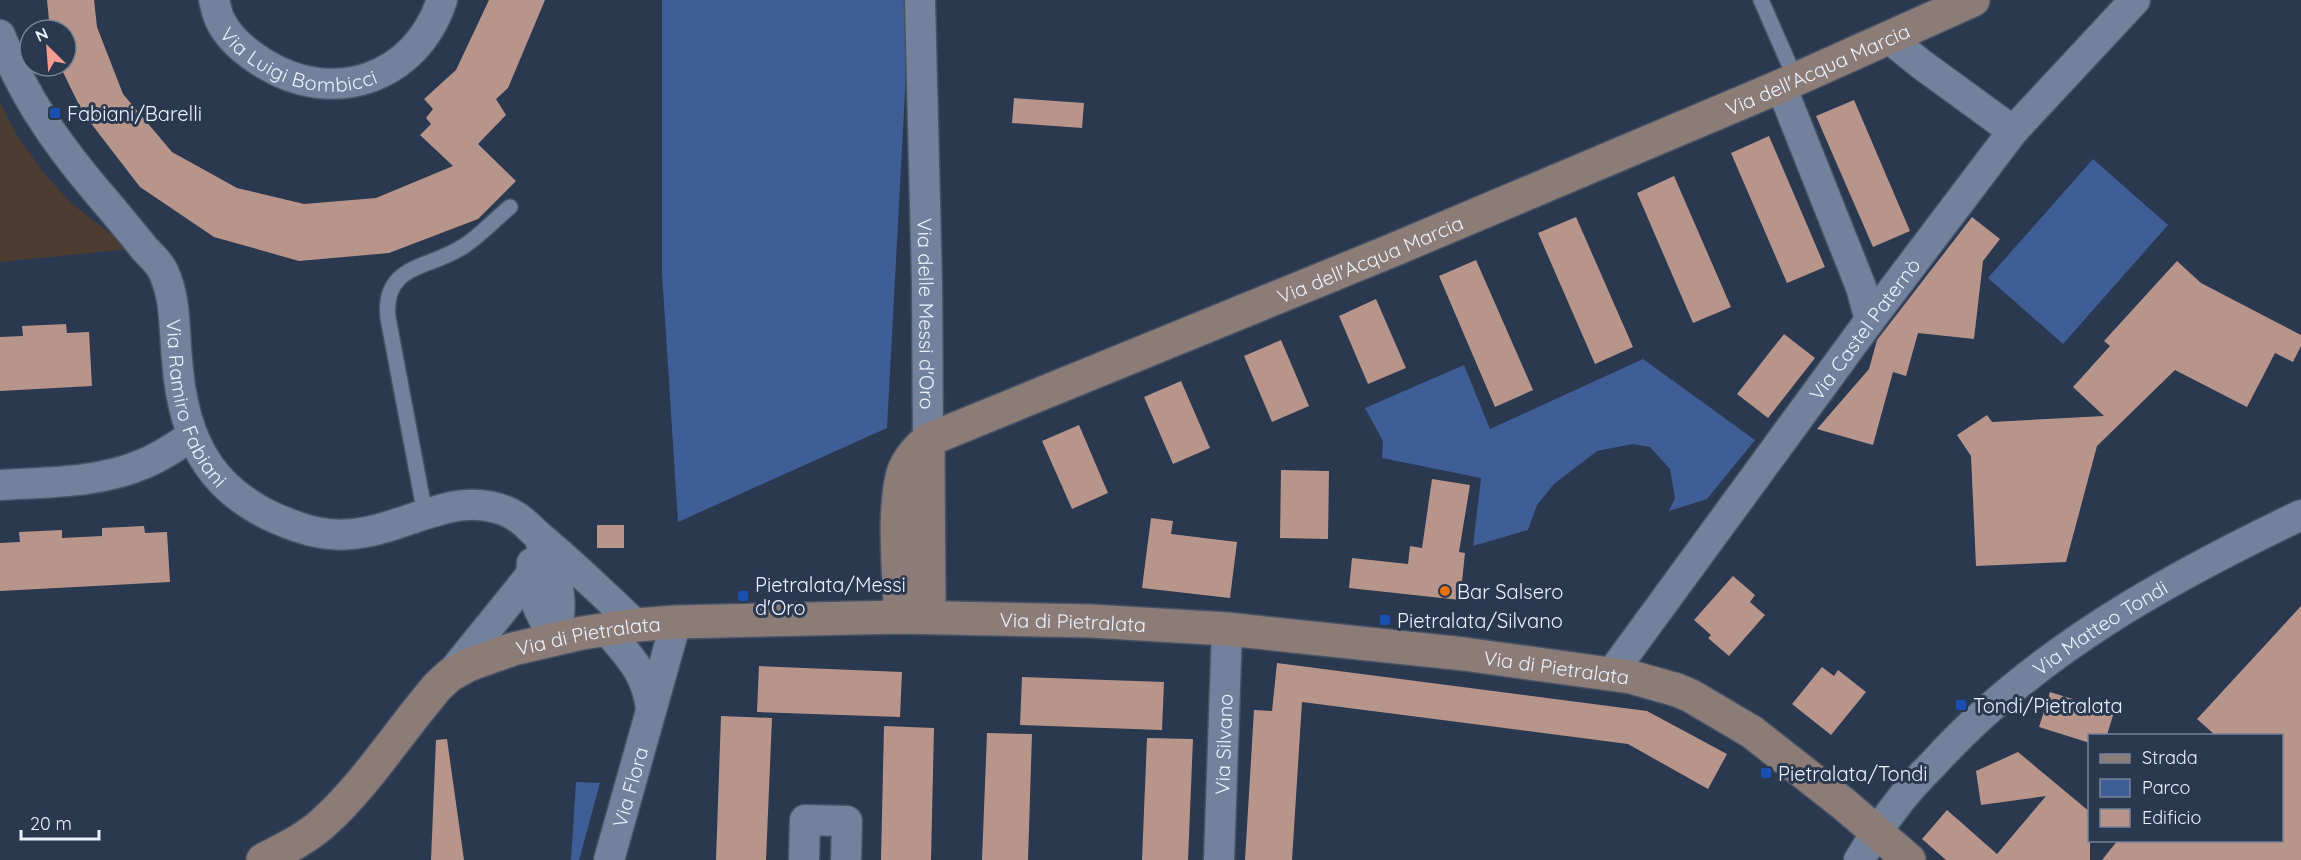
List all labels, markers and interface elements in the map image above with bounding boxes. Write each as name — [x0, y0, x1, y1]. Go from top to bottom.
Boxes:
north arrow — [18, 18, 78, 78]
street label: Via dell'Acqua Marcia — [1721, 18, 1913, 121]
street label: Via Luigi Bombicci — [215, 22, 380, 97]
text: N — [32, 23, 51, 46]
place label: Fabiani/Barelli — [67, 101, 202, 126]
marker: Fabiani/Barelli — [48, 106, 62, 120]
street label: Via dell'Acqua Marcia — [1273, 209, 1467, 309]
street label: Via delle Messi d'Oro — [913, 218, 940, 410]
street label: Via Castel Paternò — [1803, 253, 1925, 405]
street label: Via Ramiro Fabiani — [162, 318, 233, 492]
place label: Pietralata/Messi d'Oro — [755, 572, 906, 620]
street label: Via Matteo Tondi — [2027, 574, 2171, 681]
place label: Bar Salsero — [1457, 579, 1563, 604]
marker: Bar Salsero — [1438, 584, 1452, 598]
marker: Pietralata/Messi d'Oro — [736, 589, 750, 603]
street label: Via di Pietralata — [999, 607, 1147, 637]
place label: Pietralata/Silvano — [1397, 608, 1563, 633]
street label: Via di Pietralata — [513, 611, 661, 660]
marker: Pietralata/Silvano — [1378, 613, 1392, 627]
street label: Via di Pietralata — [1482, 644, 1631, 689]
street label: Via Silvano — [1209, 693, 1237, 795]
place label: Tondi/Pietralata — [1973, 693, 2123, 718]
marker: Tondi/Pietralata — [1954, 698, 1968, 712]
legend — [2088, 734, 2283, 842]
street label: Via Flora — [606, 744, 653, 830]
text: Strada — [2142, 746, 2198, 769]
place label: Pietralata/Tondi — [1778, 761, 1928, 786]
marker: Pietralata/Tondi — [1759, 766, 1773, 780]
text: Parco — [2142, 776, 2190, 799]
scale bar — [21, 803, 99, 841]
text: Edificio — [2142, 806, 2201, 829]
text: 20 m — [30, 812, 72, 835]

